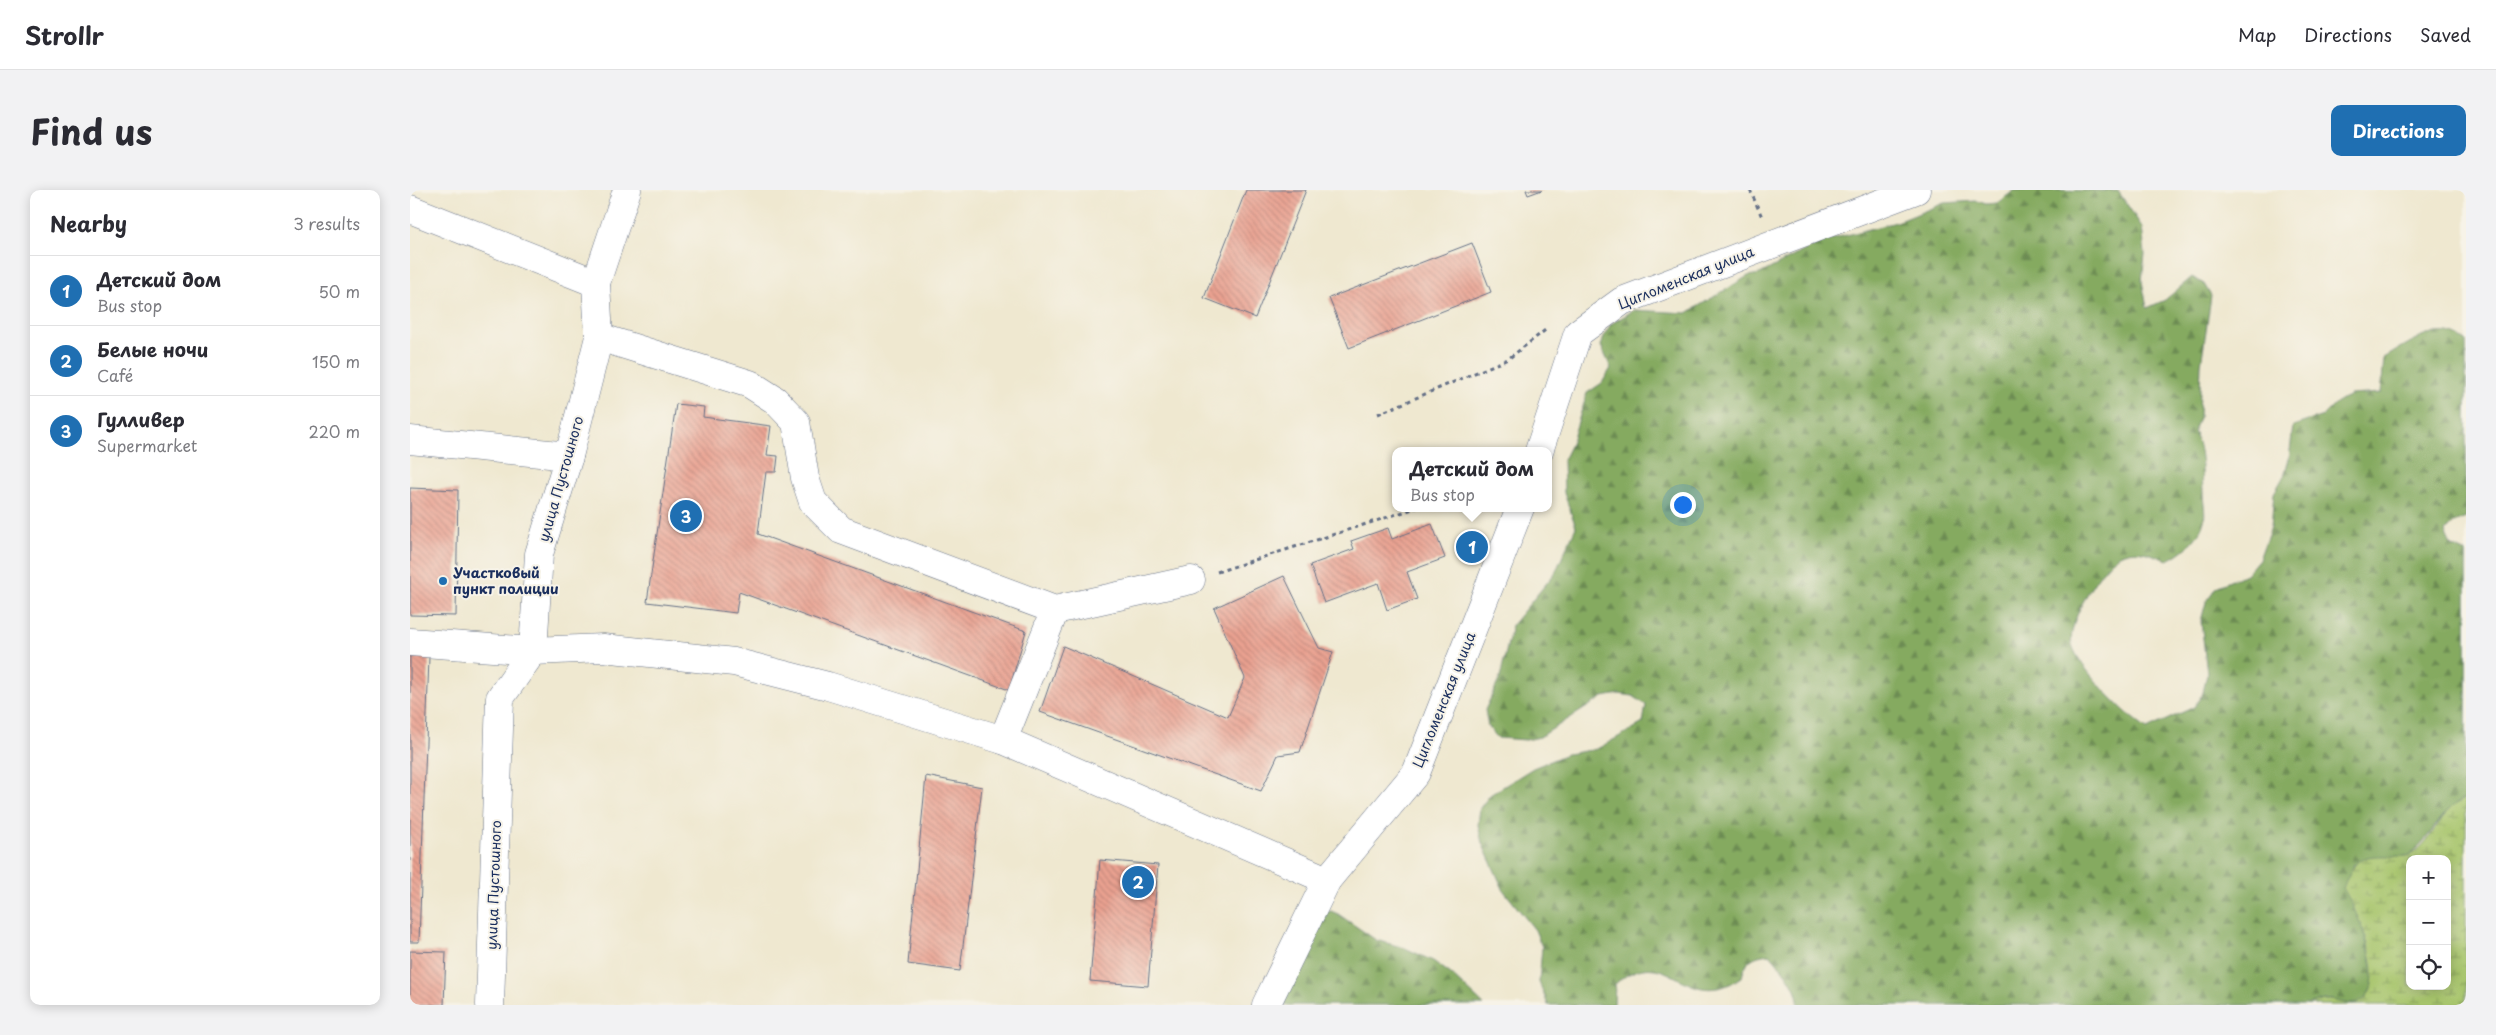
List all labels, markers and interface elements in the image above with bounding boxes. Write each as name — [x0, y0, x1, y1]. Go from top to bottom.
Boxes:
text: Strollr — [25, 17, 104, 53]
text: Map — [2238, 21, 2276, 48]
text: Directions — [2304, 21, 2392, 48]
text: Saved — [2420, 21, 2471, 48]
text: Find us — [30, 104, 152, 157]
button: Directions — [2331, 105, 2466, 156]
text: Nearby — [50, 207, 127, 239]
text: 3 results — [293, 211, 360, 235]
street label: Цигломенская улица — [1615, 241, 1757, 314]
text: Детский дом — [97, 265, 221, 293]
text: 1 — [62, 279, 70, 303]
text: 50 m — [319, 279, 360, 303]
text: Bus stop — [97, 293, 162, 317]
text: Белые ночи — [97, 335, 208, 363]
text: 2 — [60, 349, 72, 373]
text: 150 m — [312, 349, 360, 373]
text: Café — [97, 363, 133, 387]
text: Гулливер — [97, 405, 185, 433]
street label: улица Пустошного — [533, 413, 589, 544]
text: 3 — [61, 419, 71, 443]
text: 220 m — [309, 419, 360, 443]
text: Supermarket — [97, 433, 197, 457]
popup — [1392, 447, 1552, 512]
text: Детский дом — [1410, 454, 1534, 482]
text: Bus stop — [1410, 482, 1475, 506]
your location — [1670, 492, 1696, 518]
pin: 3 — [670, 497, 702, 535]
pin: 1 — [1456, 528, 1488, 566]
place label: Участковый пункт полиции — [453, 562, 559, 599]
marker: Участковый пункт полиции — [437, 575, 449, 587]
street label: Цигломенская улица — [1407, 628, 1481, 771]
street label: улица Пустошного — [481, 820, 506, 950]
map controls — [2406, 855, 2451, 990]
button: + — [2406, 855, 2451, 900]
pin: 2 — [1122, 863, 1154, 901]
button: − — [2406, 900, 2451, 945]
button: locate — [2406, 945, 2451, 990]

